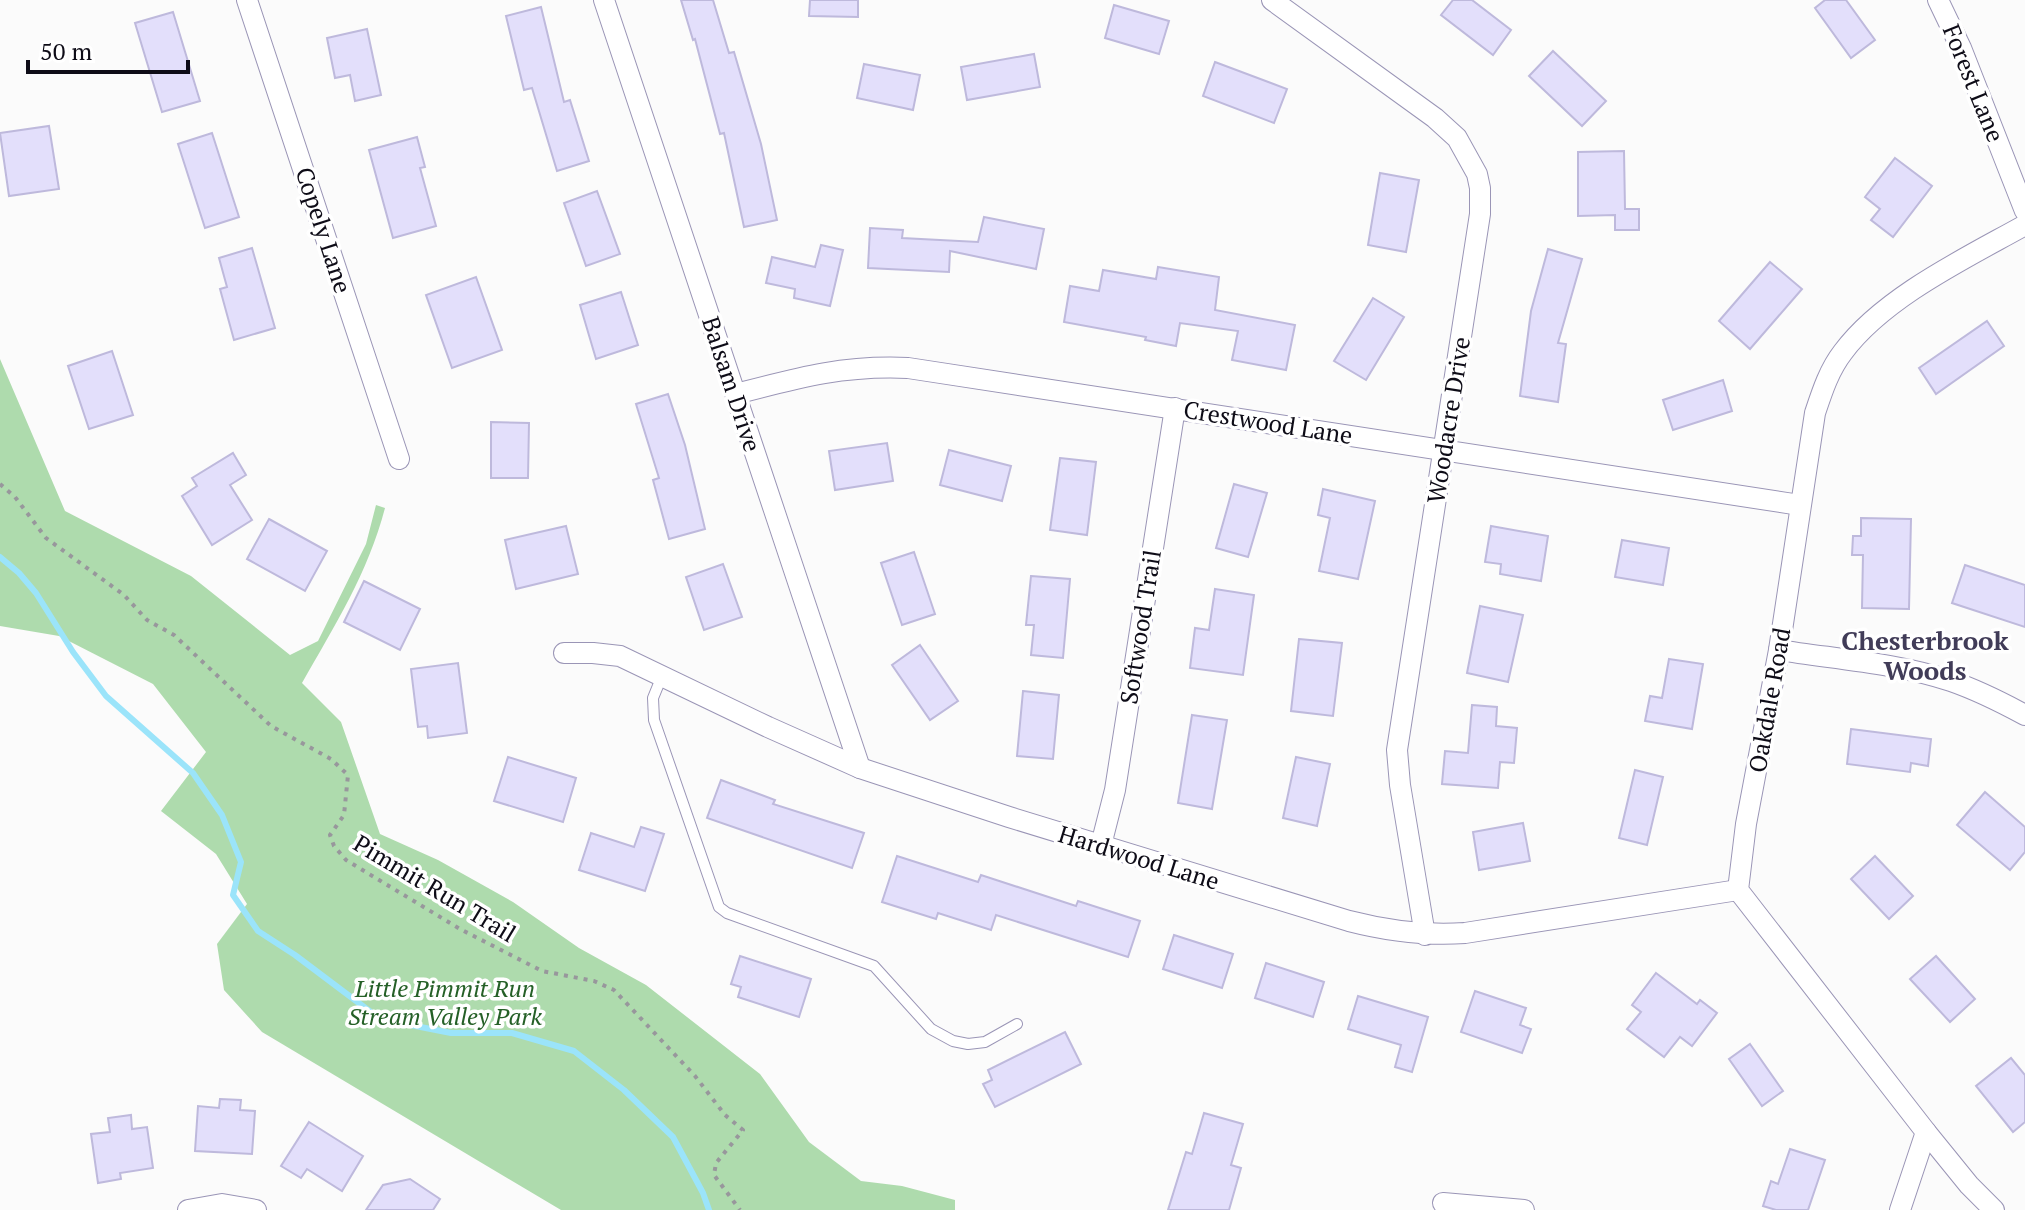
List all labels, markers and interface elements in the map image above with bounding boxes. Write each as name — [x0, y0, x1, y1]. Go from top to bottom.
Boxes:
street label: Forest Lane — [1936, 19, 2012, 147]
scale bar — [28, 24, 188, 74]
text: 50 m — [40, 35, 92, 67]
street label: Copely Lane — [289, 163, 359, 297]
street label: Balsam Drive — [695, 312, 769, 456]
street label: Woodacre Drive — [1419, 334, 1477, 506]
street label: Crestwood Lane — [1181, 393, 1355, 451]
street label: Softwood Trail — [1112, 548, 1168, 706]
district label: Chesterbrook Woods — [1841, 623, 2010, 687]
street label: Oakdale Road — [1741, 625, 1797, 775]
street label: Hardwood Lane — [1055, 817, 1223, 897]
street label: Pimmit Run Trail — [348, 827, 522, 949]
park label: Little Pimmit Run Stream Valley Park — [348, 972, 543, 1032]

